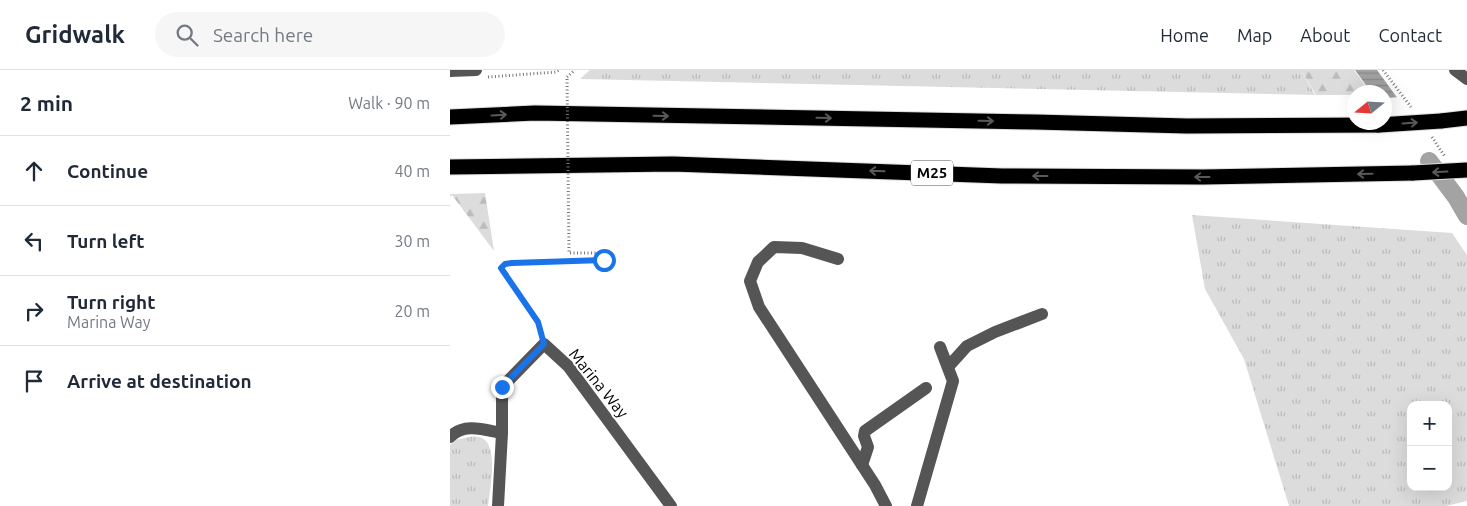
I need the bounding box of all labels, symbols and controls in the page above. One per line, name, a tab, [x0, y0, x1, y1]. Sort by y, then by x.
search box	[155, 12, 505, 57]
text: Gridwalk	[25, 21, 125, 48]
icon: search	[173, 21, 201, 49]
text: Search here	[213, 24, 313, 46]
text: Home	[1160, 25, 1209, 45]
text: Map	[1237, 25, 1272, 45]
text: About	[1300, 25, 1350, 45]
text: Contact	[1378, 25, 1442, 45]
north arrow	[1347, 85, 1392, 130]
text: 2 min	[20, 91, 73, 115]
text: Walk · 90 m	[348, 94, 430, 112]
one-way arrow	[490, 111, 506, 120]
one-way arrow	[653, 111, 669, 120]
one-way arrow	[815, 113, 831, 123]
one-way arrow	[978, 116, 994, 126]
one-way arrow	[1401, 118, 1417, 128]
icon: ahead	[20, 157, 48, 185]
text: Continue	[67, 160, 148, 182]
road number: M25	[911, 160, 953, 186]
text: 40 m	[394, 162, 430, 180]
one-way arrow	[870, 167, 886, 176]
one-way arrow	[1432, 167, 1448, 176]
one-way arrow	[1357, 169, 1373, 179]
one-way arrow	[1032, 171, 1048, 181]
one-way arrow	[1194, 172, 1210, 182]
icon: left	[20, 227, 48, 255]
text: Turn left	[67, 230, 145, 252]
text: 30 m	[394, 232, 430, 250]
route start	[593, 249, 616, 272]
text: Turn right	[67, 291, 155, 313]
icon: right	[20, 297, 48, 325]
text: 20 m	[394, 302, 430, 320]
text: Marina Way	[67, 313, 151, 331]
street label: Marina Way	[566, 345, 632, 421]
icon: arrive	[20, 367, 48, 395]
text: Arrive at destination	[67, 370, 252, 392]
route end	[491, 376, 514, 399]
map controls	[1407, 401, 1452, 491]
button: +	[1407, 401, 1452, 446]
button: −	[1407, 446, 1452, 491]

